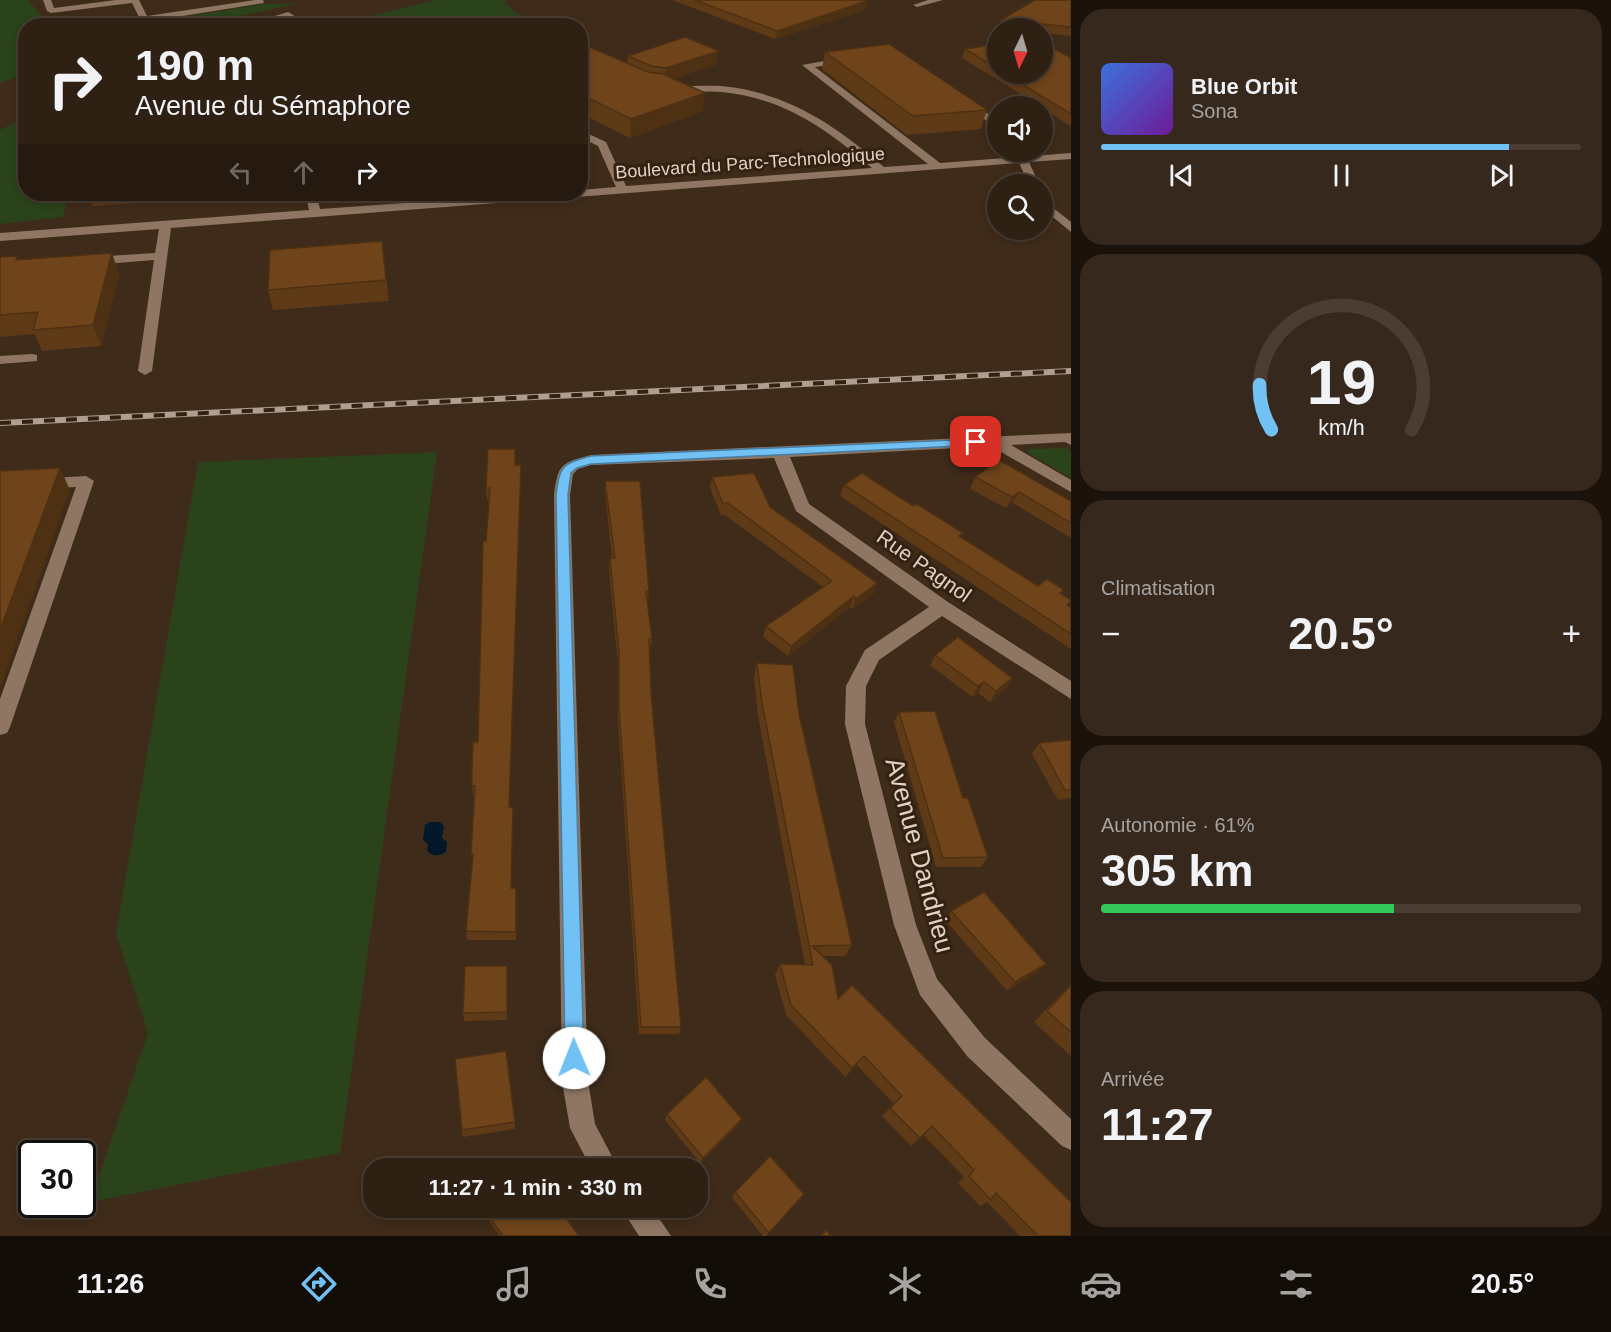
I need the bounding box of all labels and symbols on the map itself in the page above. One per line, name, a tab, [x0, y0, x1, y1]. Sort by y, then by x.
north arrow	[987, 18, 1053, 84]
street label: Boulevard du Parc-Technologique	[615, 144, 885, 182]
pin	[950, 416, 1001, 467]
street label: Rue Pagnol	[873, 525, 976, 606]
street label: Avenue Dandrieu	[880, 754, 960, 956]
position arrow	[542, 1026, 606, 1090]
speed limit sign: 30	[18, 1140, 96, 1218]

